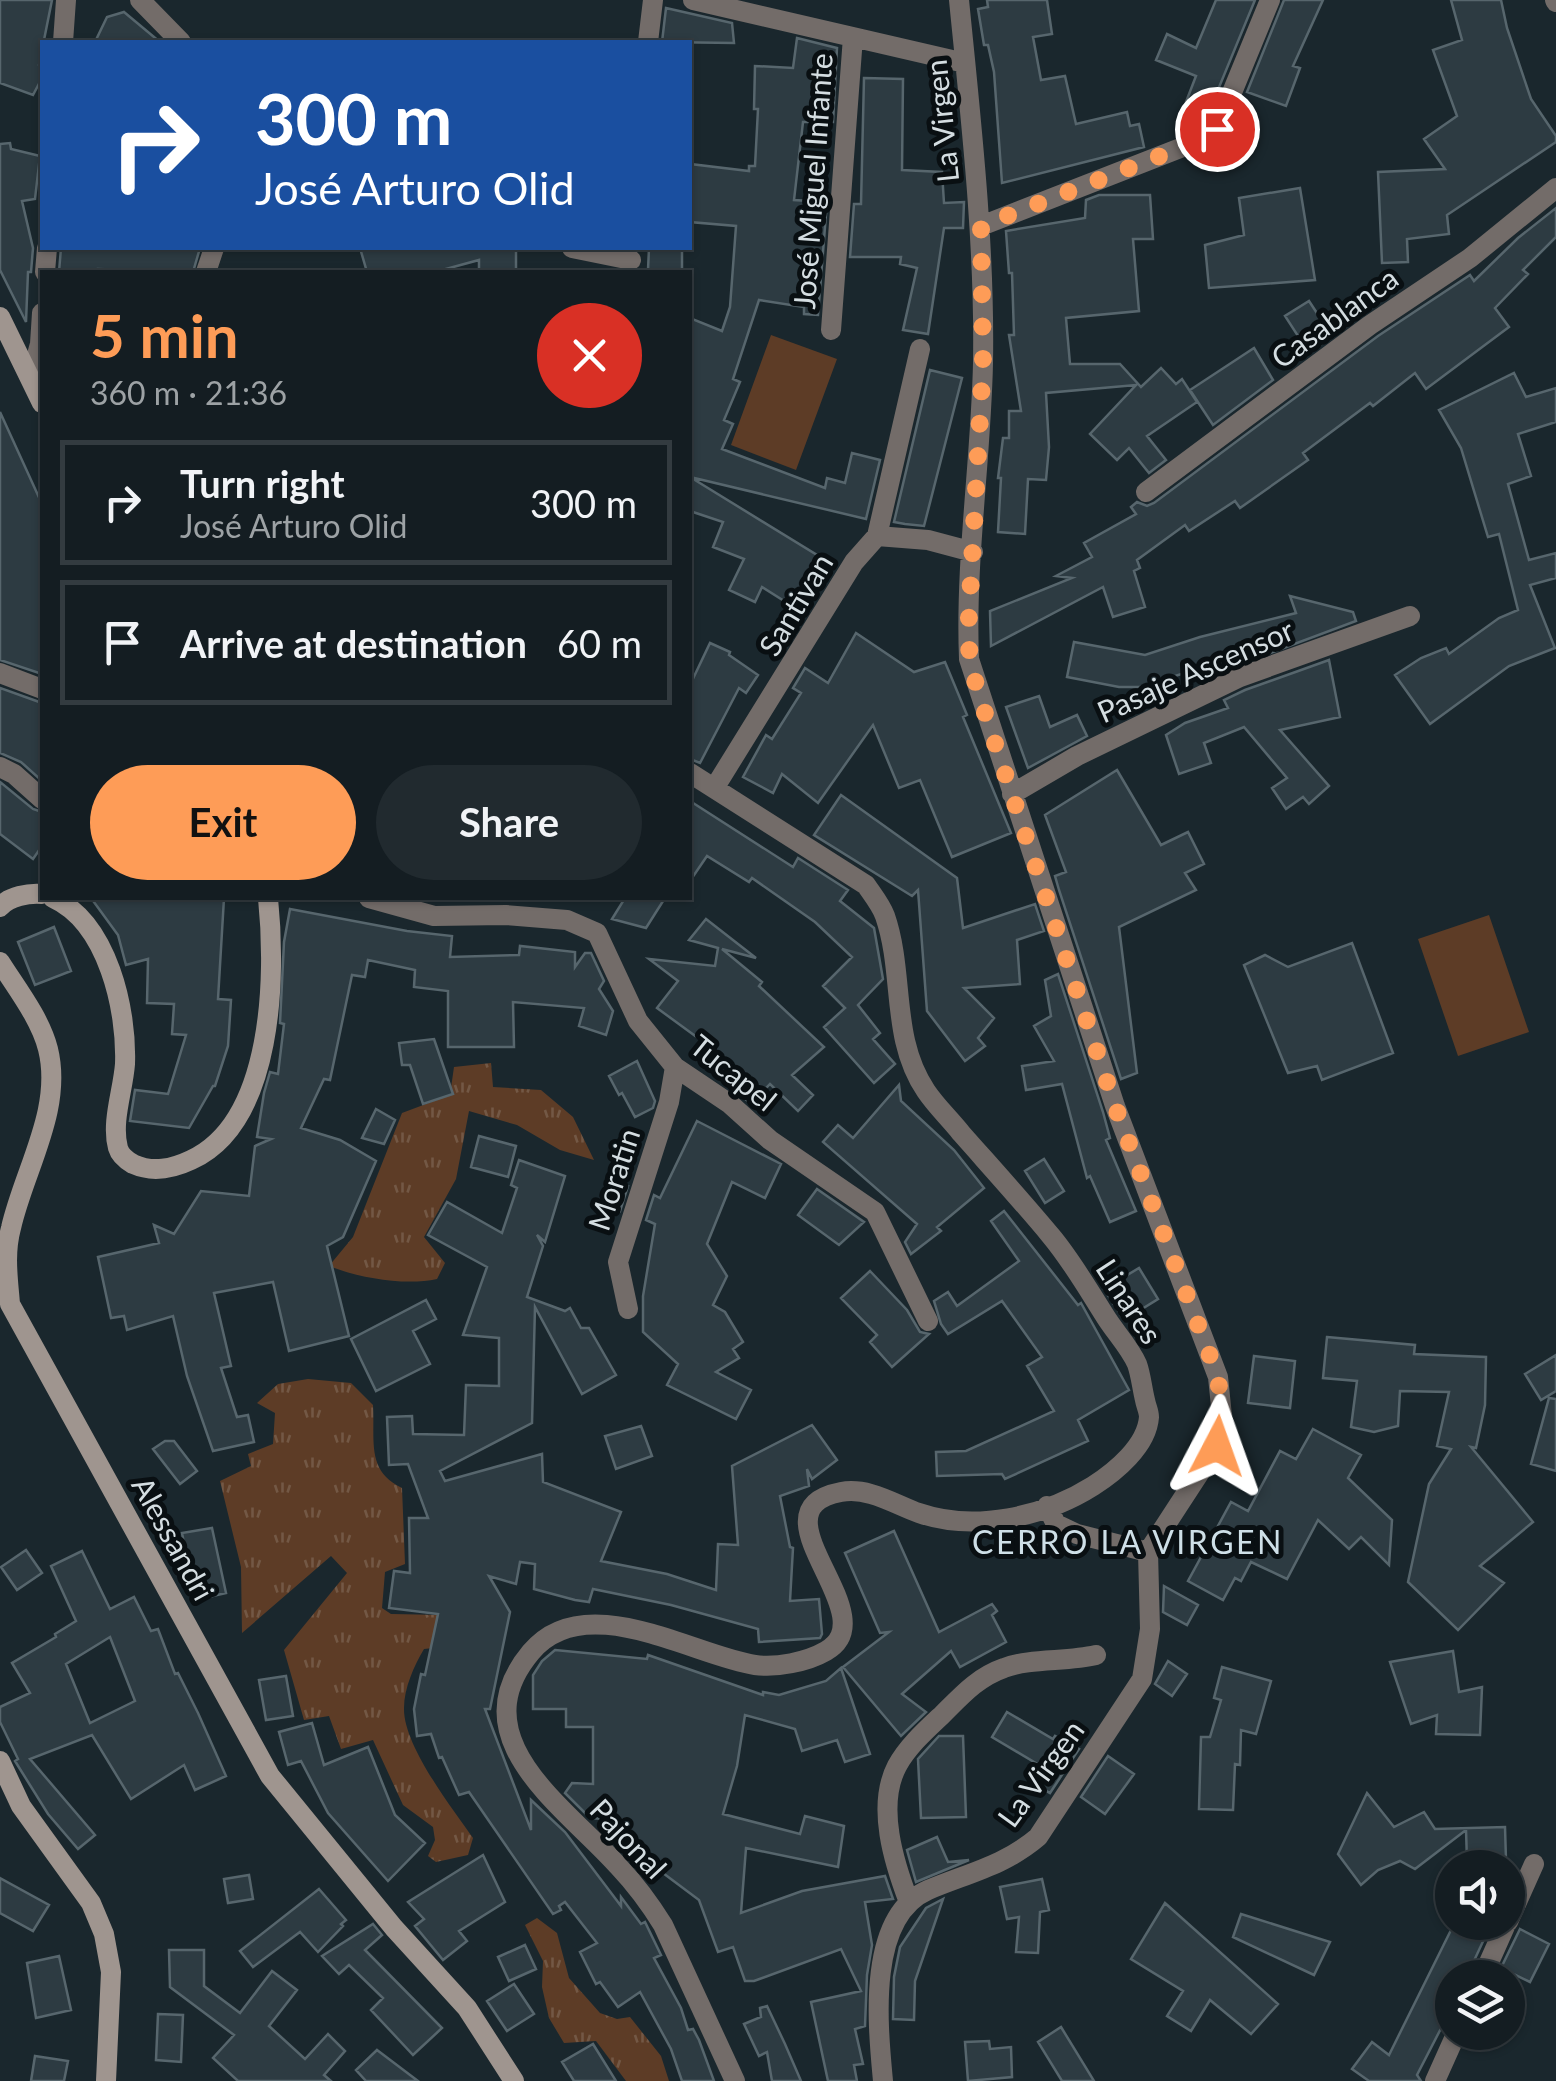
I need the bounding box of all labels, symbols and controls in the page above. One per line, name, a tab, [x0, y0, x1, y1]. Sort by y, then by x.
street label: José Miguel Infante	[785, 52, 839, 310]
street label: La Virgen	[917, 58, 965, 184]
text: 300 m	[255, 76, 452, 160]
icon: right	[90, 80, 220, 210]
pin	[1175, 87, 1260, 172]
icon: arrive	[1190, 102, 1245, 157]
text: José Arturo Olid	[255, 161, 575, 215]
street label: Casablanca	[1264, 259, 1404, 375]
text: 5 min	[90, 299, 239, 371]
button: close	[537, 303, 642, 408]
text: 360 m · 21:36	[90, 373, 287, 412]
text: Turn right	[180, 460, 345, 506]
icon: right	[95, 475, 150, 530]
text: 300 m	[530, 480, 637, 526]
text: José Arturo Olid	[180, 506, 407, 545]
street label: Santivan	[751, 546, 839, 662]
street label: Pasaje Ascensor	[1091, 611, 1299, 729]
icon: arrive	[95, 615, 150, 670]
text: Arrive at destination	[180, 620, 527, 666]
text: 60 m	[557, 620, 642, 666]
button: Exit	[90, 765, 356, 880]
button: Share	[376, 765, 642, 880]
street label: Tucapel	[684, 1026, 784, 1118]
street label: Moratin	[580, 1123, 646, 1235]
street label: Linares	[1089, 1252, 1171, 1350]
position arrow	[1165, 1394, 1269, 1498]
street label: Alessandri	[125, 1470, 223, 1606]
district label: CERRO LA VIRGEN	[972, 1522, 1284, 1561]
street label: La Virgen	[989, 1713, 1091, 1833]
street label: Pajonal	[583, 1791, 675, 1885]
map controls	[1435, 1850, 1525, 2050]
button: sound	[1435, 1850, 1525, 1940]
button: layers	[1435, 1960, 1525, 2050]

